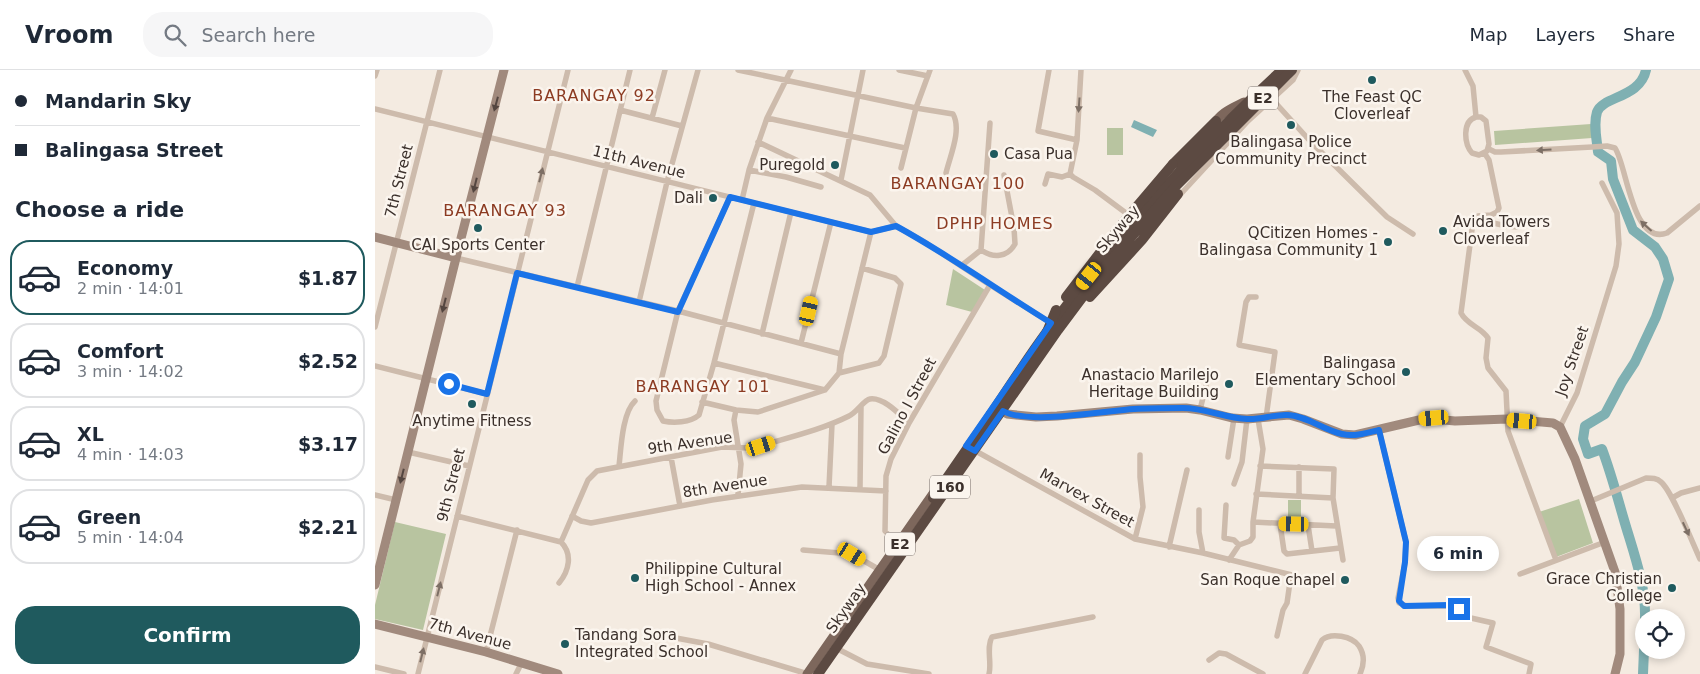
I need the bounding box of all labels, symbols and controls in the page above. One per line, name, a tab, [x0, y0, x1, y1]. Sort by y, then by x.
search box	[143, 12, 493, 57]
text: Vroom	[25, 21, 113, 49]
icon: search	[161, 21, 189, 49]
text: Search here	[201, 24, 316, 46]
text: Map	[1469, 24, 1507, 45]
text: Layers	[1535, 24, 1595, 45]
text: Share	[1623, 24, 1675, 45]
marker: The Feast QC Cloverleaf	[1366, 74, 1378, 86]
district label: BARANGAY 92	[532, 86, 656, 105]
road number: E2	[1248, 86, 1278, 110]
place label: The Feast QC Cloverleaf	[1321, 88, 1422, 123]
text: Mandarin Sky	[45, 90, 191, 112]
one-way arrow	[491, 96, 499, 111]
one-way arrow	[1075, 97, 1083, 113]
marker: Balingasa Police Community Precinct	[1285, 119, 1297, 131]
place label: Balingasa Police Community Precinct	[1215, 133, 1367, 168]
text: Balingasa Street	[45, 139, 223, 161]
street label: 7th Street	[381, 142, 417, 220]
street label: 11th Avenue	[591, 142, 687, 182]
place label: Casa Pua	[1004, 145, 1073, 163]
one-way arrow	[1535, 146, 1551, 154]
marker: Casa Pua	[988, 148, 1000, 160]
place label: Puregold	[759, 156, 825, 174]
marker: Puregold	[829, 159, 841, 171]
one-way arrow	[537, 168, 545, 183]
district label: BARANGAY 100	[891, 174, 1025, 193]
one-way arrow	[470, 178, 478, 193]
place label: Dali	[674, 189, 703, 207]
marker: Dali	[707, 192, 719, 204]
text: Choose a ride	[15, 197, 184, 222]
district label: BARANGAY 93	[443, 201, 567, 220]
street label: Skyway	[1093, 202, 1144, 256]
place label: Avida Towers Cloverleaf	[1453, 213, 1550, 248]
district label: DPHP HOMES	[936, 214, 1054, 233]
one-way arrow	[1641, 220, 1653, 232]
marker: CAI Sports Center	[472, 222, 484, 234]
place label: QCitizen Homes - Balingasa Community 1	[1199, 224, 1378, 259]
marker: Avida Towers Cloverleaf	[1437, 225, 1449, 237]
place label: CAI Sports Center	[411, 236, 545, 254]
marker: QCitizen Homes - Balingasa Community 1	[1382, 236, 1394, 248]
icon: car	[17, 255, 62, 300]
text: Economy	[77, 257, 173, 279]
car	[1073, 260, 1104, 292]
text: $1.87	[298, 267, 358, 289]
text: 2 min · 14:01	[77, 279, 184, 298]
car	[798, 295, 819, 327]
one-way arrow	[440, 298, 448, 313]
street label: Joy Street	[1551, 324, 1592, 399]
icon: car	[17, 338, 62, 383]
text: Comfort	[77, 340, 164, 362]
text: $2.52	[298, 350, 358, 372]
street label: Galino Ⅰ Street	[874, 354, 940, 458]
place label: Balingasa Elementary School	[1255, 354, 1396, 389]
text: 3 min · 14:02	[77, 362, 184, 381]
place label: Anastacio Marilejo Heritage Building	[1082, 366, 1219, 401]
marker: Balingasa Elementary School	[1400, 366, 1412, 378]
route start	[438, 373, 460, 395]
district label: BARANGAY 101	[636, 377, 770, 396]
marker: Anastacio Marilejo Heritage Building	[1223, 378, 1235, 390]
marker: Anytime Fitness	[466, 398, 478, 410]
car	[1418, 409, 1449, 427]
place label: Anytime Fitness	[412, 412, 532, 430]
car	[1506, 412, 1537, 430]
icon: car	[17, 421, 62, 466]
text: XL	[77, 423, 104, 445]
street label: 9th Avenue	[646, 428, 734, 458]
text: $3.17	[298, 433, 358, 455]
car	[744, 434, 777, 458]
text: 4 min · 14:03	[77, 445, 184, 464]
street label: 9th Street	[433, 446, 469, 524]
street label: Marvex Street	[1037, 465, 1138, 531]
one-way arrow	[398, 468, 406, 483]
street label: 8th Avenue	[681, 470, 769, 502]
road number: 160	[930, 476, 970, 498]
icon: car	[17, 504, 62, 549]
text: Green	[77, 506, 141, 528]
text: $2.21	[298, 516, 358, 538]
car	[1278, 516, 1309, 532]
one-way arrow	[1682, 522, 1690, 536]
text: 5 min · 14:04	[77, 528, 184, 547]
road number: E2	[885, 532, 915, 556]
callout: 6 min	[1418, 536, 1500, 572]
car	[835, 540, 868, 568]
text: 6 min	[1433, 544, 1483, 563]
place label: Philippine Cultural High School - Annex	[645, 560, 796, 595]
place label: Grace Christian College	[1546, 570, 1662, 605]
place label: San Roque chapel	[1200, 571, 1335, 589]
marker: Philippine Cultural High School - Annex	[629, 572, 641, 584]
marker: San Roque chapel	[1339, 574, 1351, 586]
street label: Skyway	[822, 579, 870, 636]
one-way arrow	[435, 582, 443, 597]
marker: Grace Christian College	[1666, 582, 1678, 594]
route end	[1448, 598, 1470, 620]
button: Confirm	[15, 606, 360, 664]
map controls	[1635, 609, 1685, 659]
button: locate	[1635, 609, 1685, 659]
street label: 7th Avenue	[426, 614, 514, 654]
place label: Tandang Sora Integrated School	[574, 626, 708, 661]
marker: Tandang Sora Integrated School	[559, 638, 571, 650]
one-way arrow	[418, 648, 426, 663]

